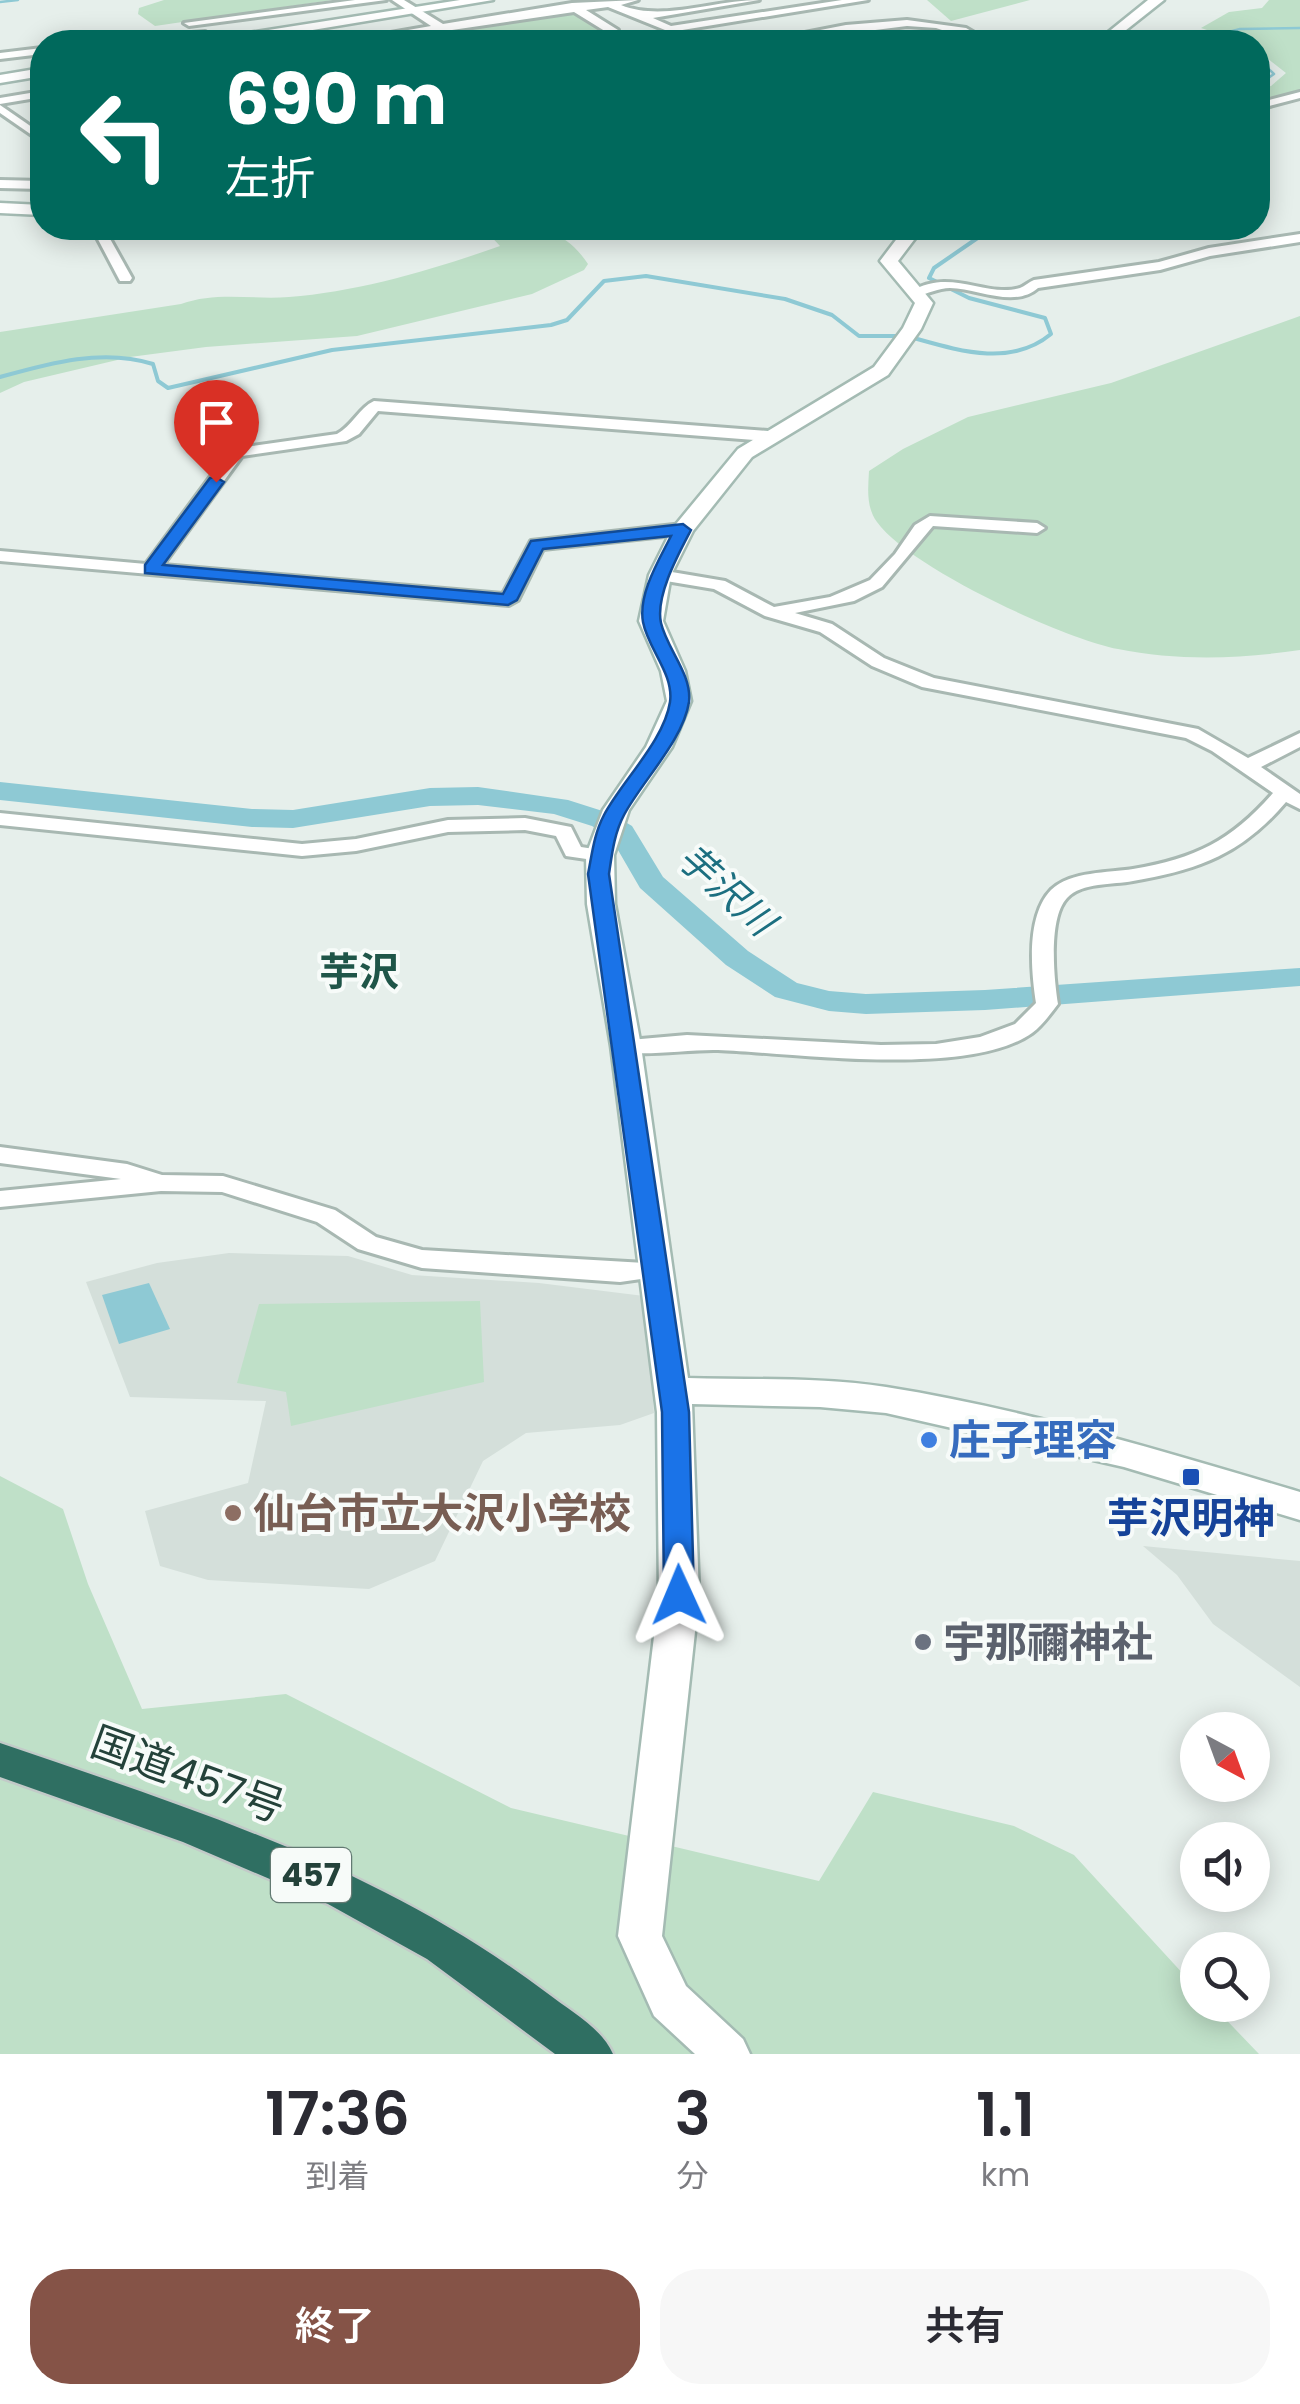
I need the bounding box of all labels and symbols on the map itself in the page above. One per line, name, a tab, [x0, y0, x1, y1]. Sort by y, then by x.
pin	[174, 380, 259, 483]
water label: 芋沢川	[666, 832, 789, 950]
district label: 芋沢	[319, 944, 399, 1000]
place label: 庄子理容	[949, 1411, 1117, 1470]
marker: 庄子理容	[918, 1429, 940, 1451]
marker: 芋沢明神	[1180, 1466, 1202, 1488]
place label: 仙台市立大沢小学校	[253, 1484, 631, 1543]
place label: 芋沢明神	[1107, 1489, 1275, 1548]
marker: 仙台市立大沢小学校	[222, 1502, 244, 1524]
position arrow	[627, 1543, 731, 1647]
place label: 宇那禰神社	[943, 1613, 1153, 1672]
marker: 宇那禰神社	[912, 1631, 934, 1653]
street label: 国道457号	[83, 1712, 293, 1837]
north arrow	[1180, 1712, 1270, 1802]
road number: 457	[271, 1848, 351, 1902]

